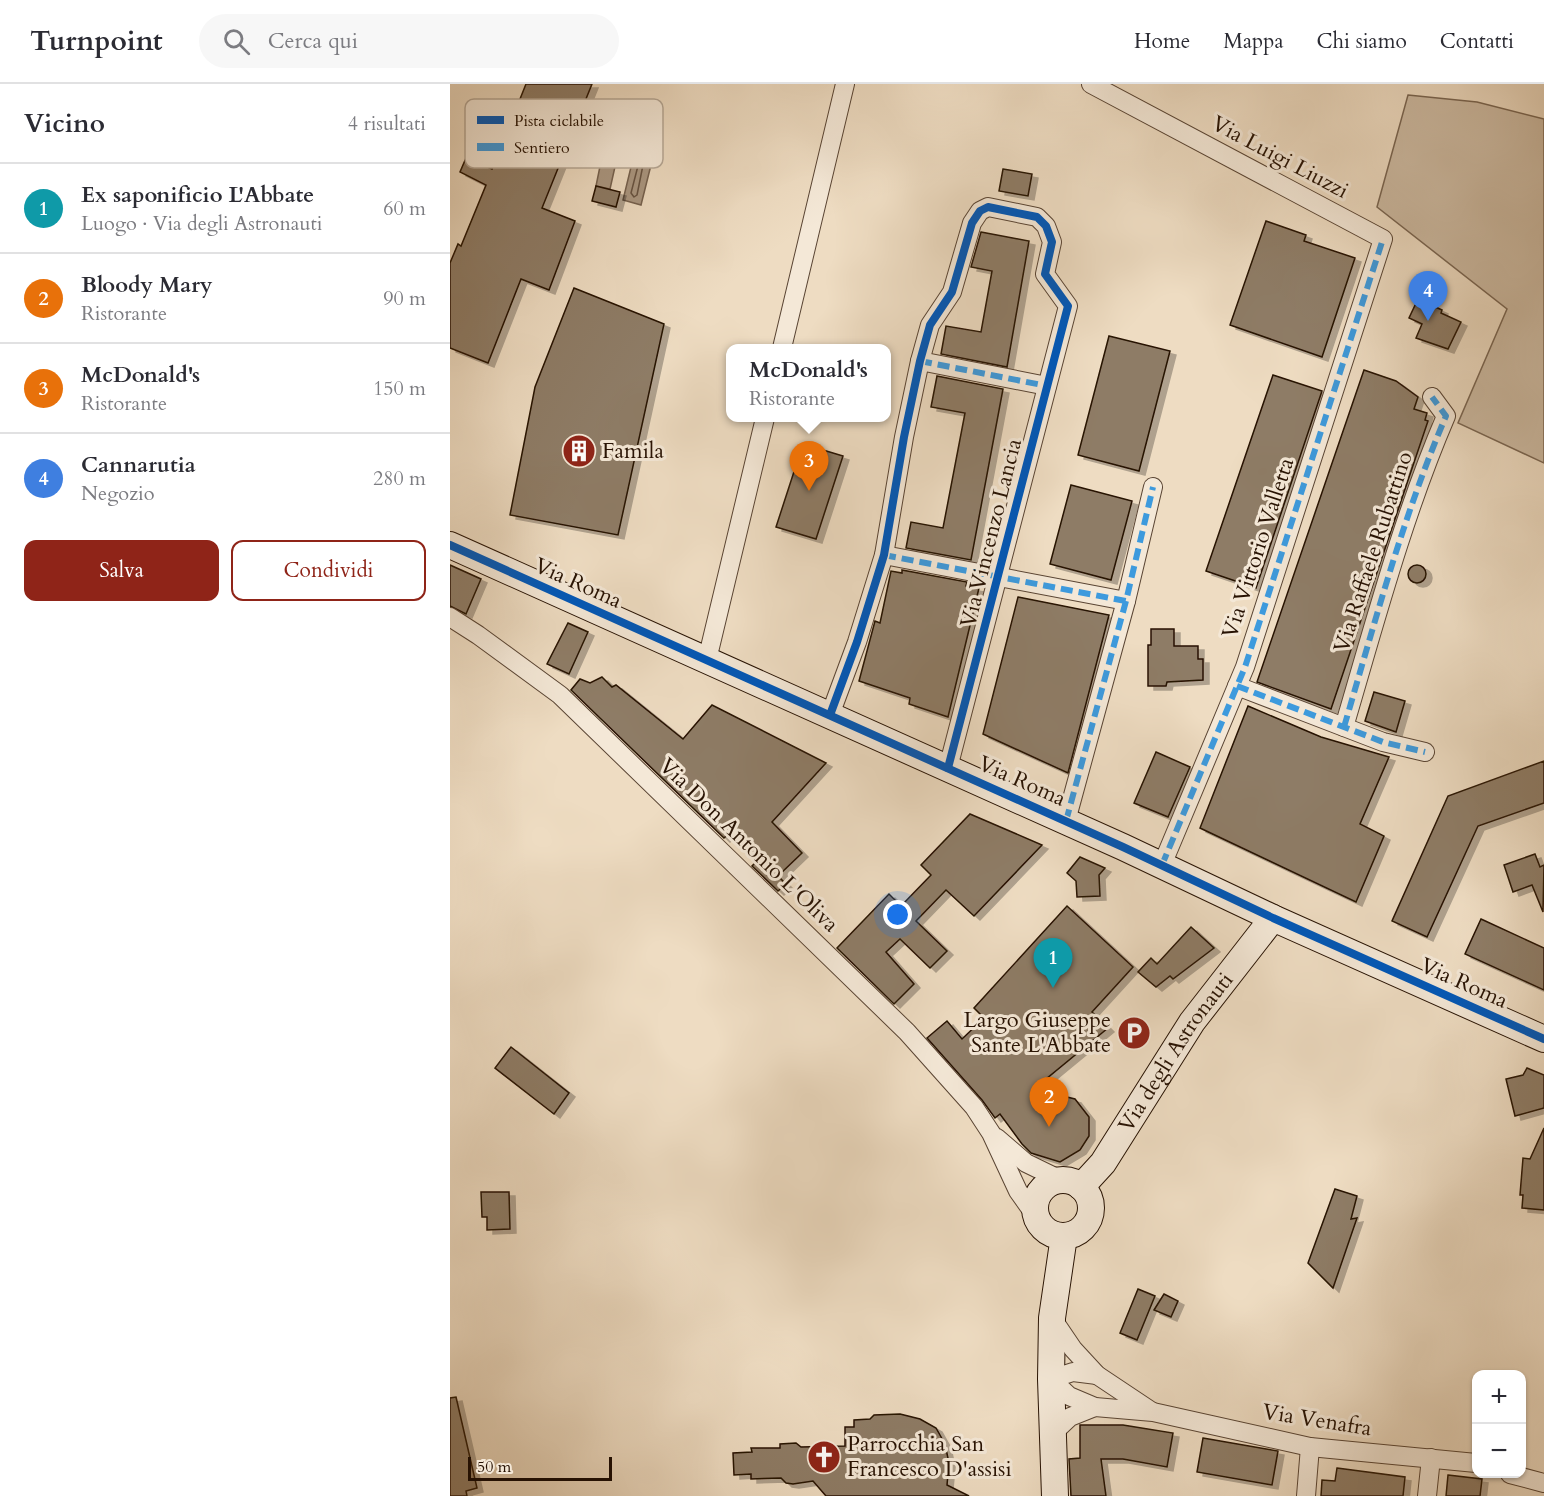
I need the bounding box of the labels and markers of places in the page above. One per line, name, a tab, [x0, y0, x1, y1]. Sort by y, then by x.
pin: 4	[1408, 272, 1448, 321]
building icon: Famila	[561, 433, 597, 469]
place label: Famila	[602, 436, 664, 466]
pin: 3	[790, 442, 828, 491]
pin: 1	[1034, 938, 1072, 988]
place label: Largo Giuseppe Sante L'Abbate	[964, 1005, 1111, 1060]
parking icon: Largo Giuseppe Sante L'Abbate	[1116, 1015, 1152, 1051]
pin: 2	[1030, 1078, 1068, 1127]
place label: Parrocchia San Francesco D'assisi	[847, 1429, 1012, 1484]
church icon: Parrocchia San Francesco D'assisi	[806, 1439, 842, 1475]

